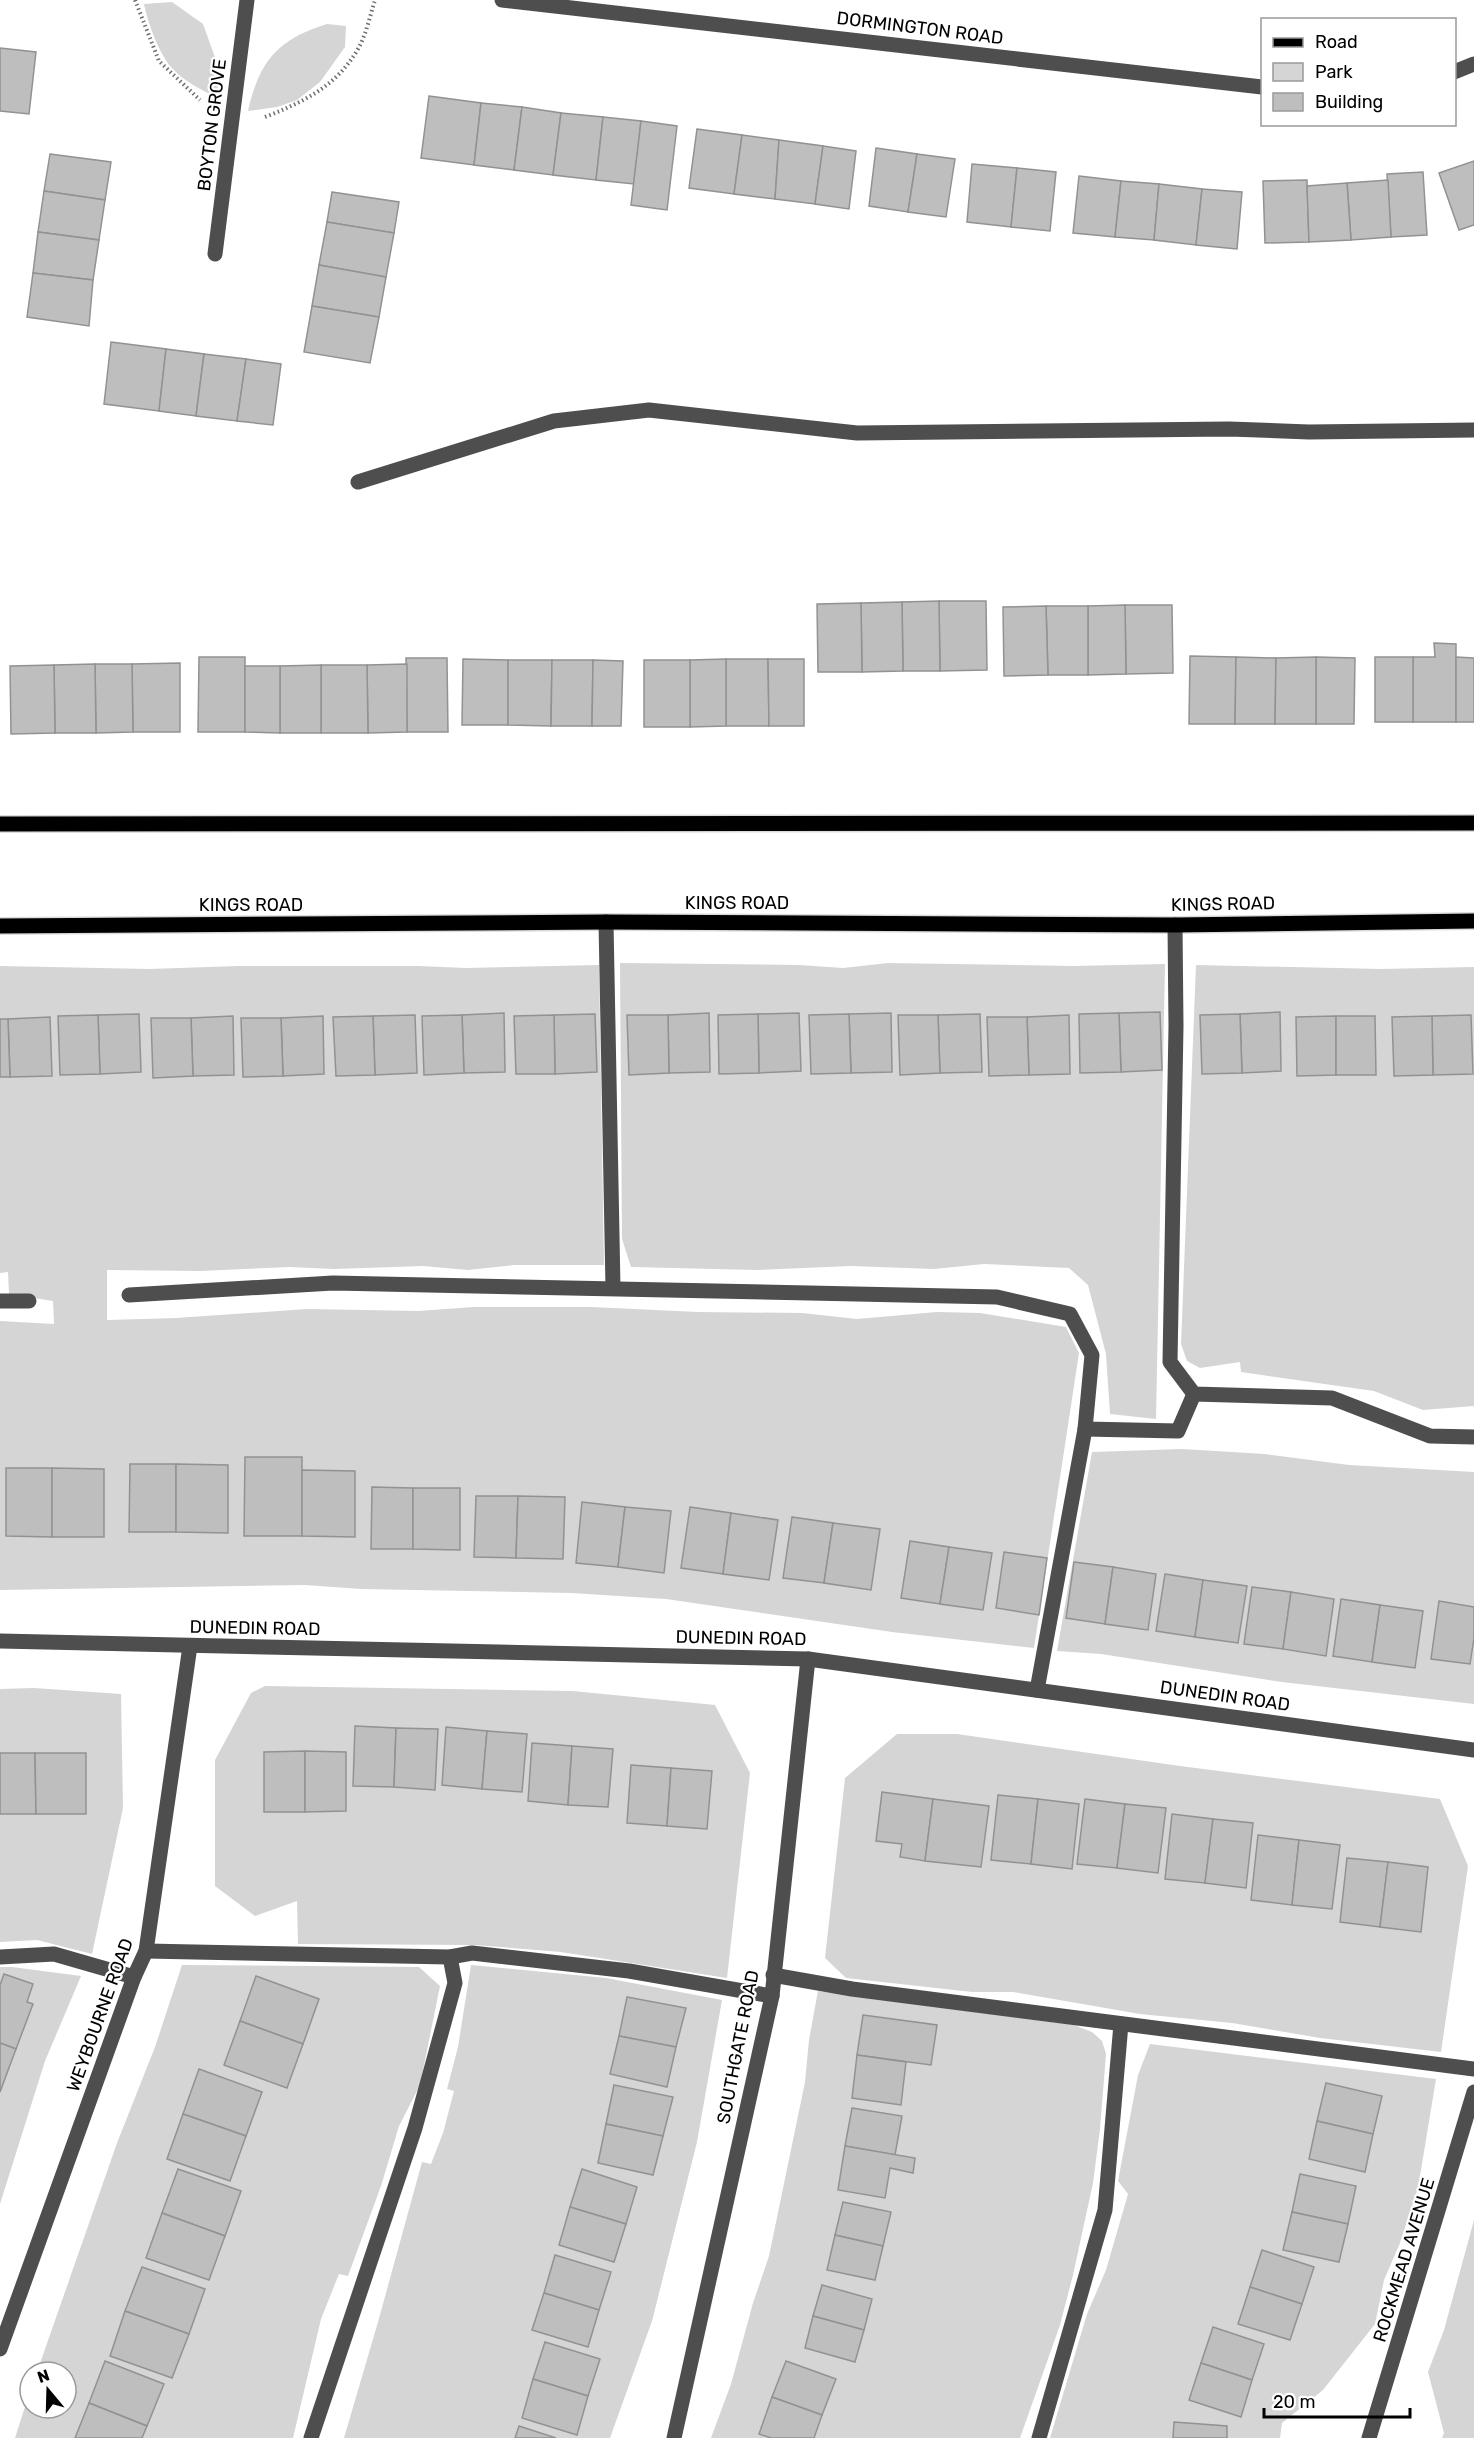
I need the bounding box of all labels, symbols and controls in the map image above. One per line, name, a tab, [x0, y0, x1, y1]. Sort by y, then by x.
street label: DORMINGTON ROAD	[835, 7, 1005, 49]
legend	[1261, 18, 1456, 126]
text: Road	[1315, 31, 1358, 53]
street label: BOYTON GROVE	[193, 58, 231, 192]
text: Park	[1315, 61, 1353, 83]
text: Building	[1315, 91, 1383, 113]
street label: KINGS ROAD	[685, 892, 789, 914]
street label: KINGS ROAD	[1171, 892, 1275, 916]
street label: KINGS ROAD	[199, 894, 303, 916]
street label: DUNEDIN ROAD	[189, 1616, 321, 1640]
street label: DUNEDIN ROAD	[675, 1626, 807, 1650]
street label: DUNEDIN ROAD	[1159, 1676, 1291, 1716]
street label: WEYBOURNE ROAD	[62, 1935, 138, 2095]
street label: SOUTHGATE ROAD	[712, 1968, 764, 2126]
street label: ROCKMEAD AVENUE	[1369, 2175, 1439, 2345]
north arrow	[18, 2360, 78, 2420]
text: N	[35, 2365, 52, 2387]
scale bar	[1264, 2381, 1410, 2419]
text: 20 m	[1273, 2391, 1315, 2413]

